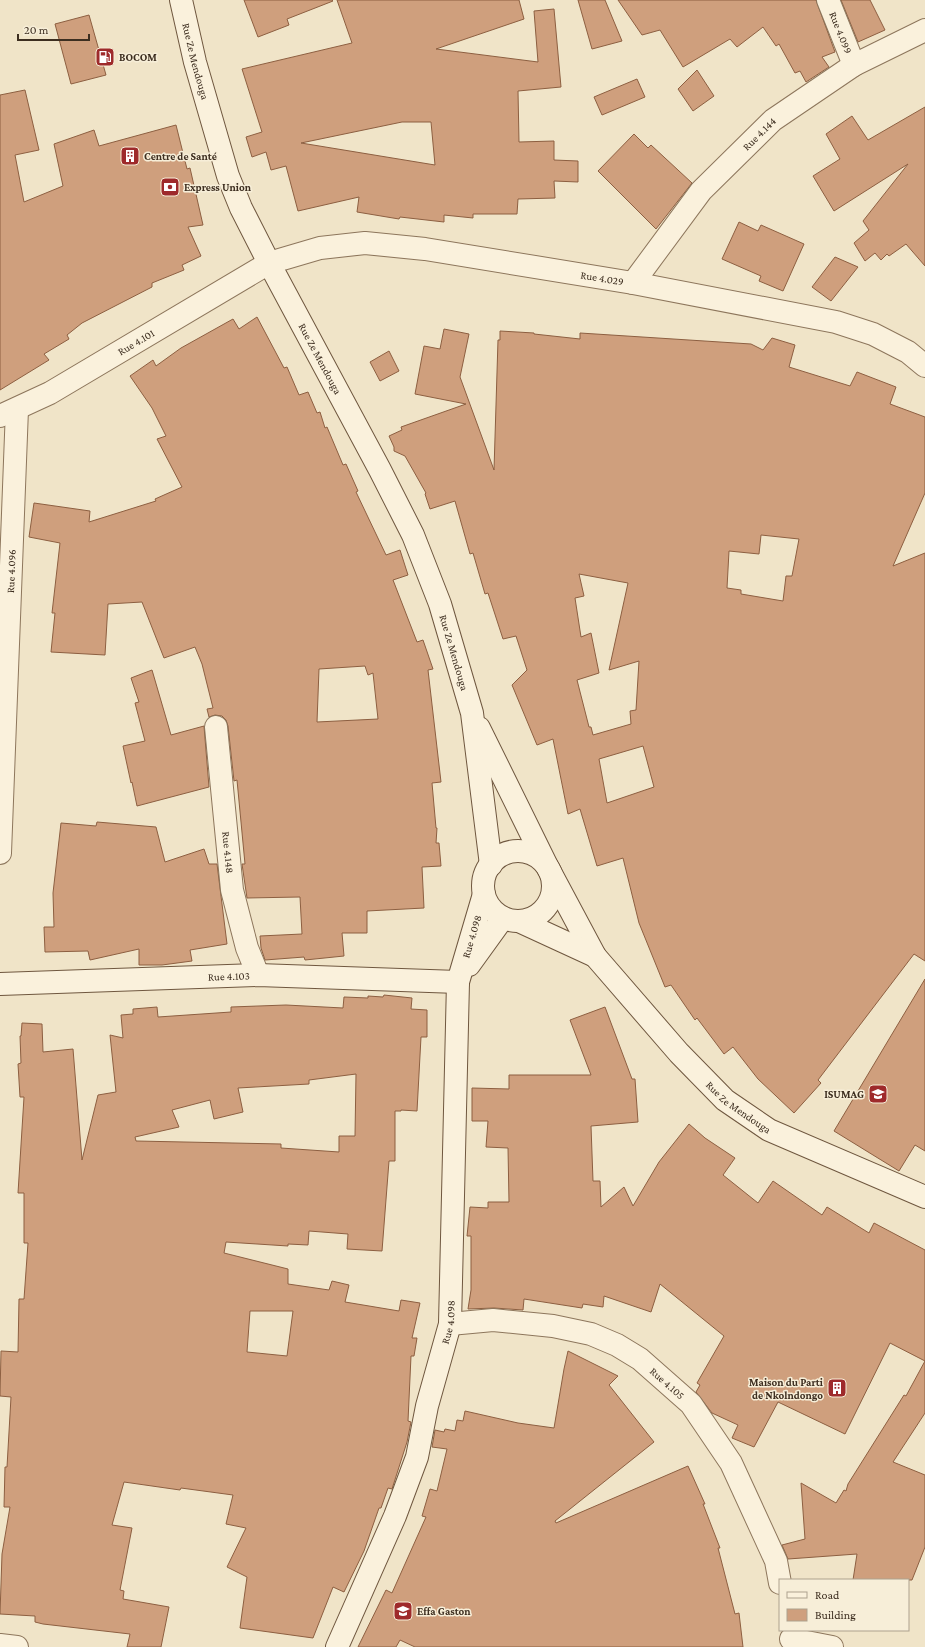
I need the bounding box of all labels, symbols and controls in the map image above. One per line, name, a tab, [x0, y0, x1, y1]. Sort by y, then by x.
street label: Rue 4.099	[827, 10, 855, 55]
scale bar	[18, 16, 89, 42]
street label: Rue Ze Mendouga	[180, 22, 212, 101]
text: 20 m	[24, 23, 49, 37]
fuel station icon: BOCOM	[94, 46, 116, 68]
place label: BOCOM	[119, 51, 157, 63]
street label: Rue 4.144	[740, 115, 778, 153]
building icon: Centre de Santé	[119, 145, 141, 167]
place label: Centre de Santé	[144, 150, 217, 162]
bank icon: Express Union	[159, 176, 181, 198]
place label: Express Union	[184, 181, 252, 193]
street label: Rue 4.029	[580, 269, 625, 287]
street label: Rue Ze Mendouga	[296, 321, 344, 396]
street label: Rue 4.101	[116, 326, 157, 357]
street label: Rue 4.096	[4, 549, 18, 593]
street label: Rue Ze Mendouga	[437, 613, 471, 692]
street label: Rue 4.148	[220, 831, 236, 874]
street label: Rue 4.098	[459, 913, 484, 959]
street label: Rue 4.103	[208, 969, 250, 983]
street label: Rue Ze Mendouga	[704, 1078, 773, 1136]
school or university icon: ISUMAG	[867, 1083, 889, 1105]
place label: ISUMAG	[824, 1088, 864, 1100]
street label: Rue 4.098	[439, 1300, 457, 1345]
street label: Rue 4.105	[648, 1365, 687, 1402]
place label: Maison du Parti de Nkolndongo	[749, 1376, 824, 1401]
building icon: Maison du Parti de Nkolndongo	[826, 1377, 848, 1399]
legend	[779, 1579, 909, 1631]
text: Road	[815, 1588, 840, 1602]
school or university icon: Effa Gaston	[392, 1600, 414, 1622]
place label: Effa Gaston	[417, 1605, 471, 1617]
text: Building	[815, 1608, 856, 1622]

